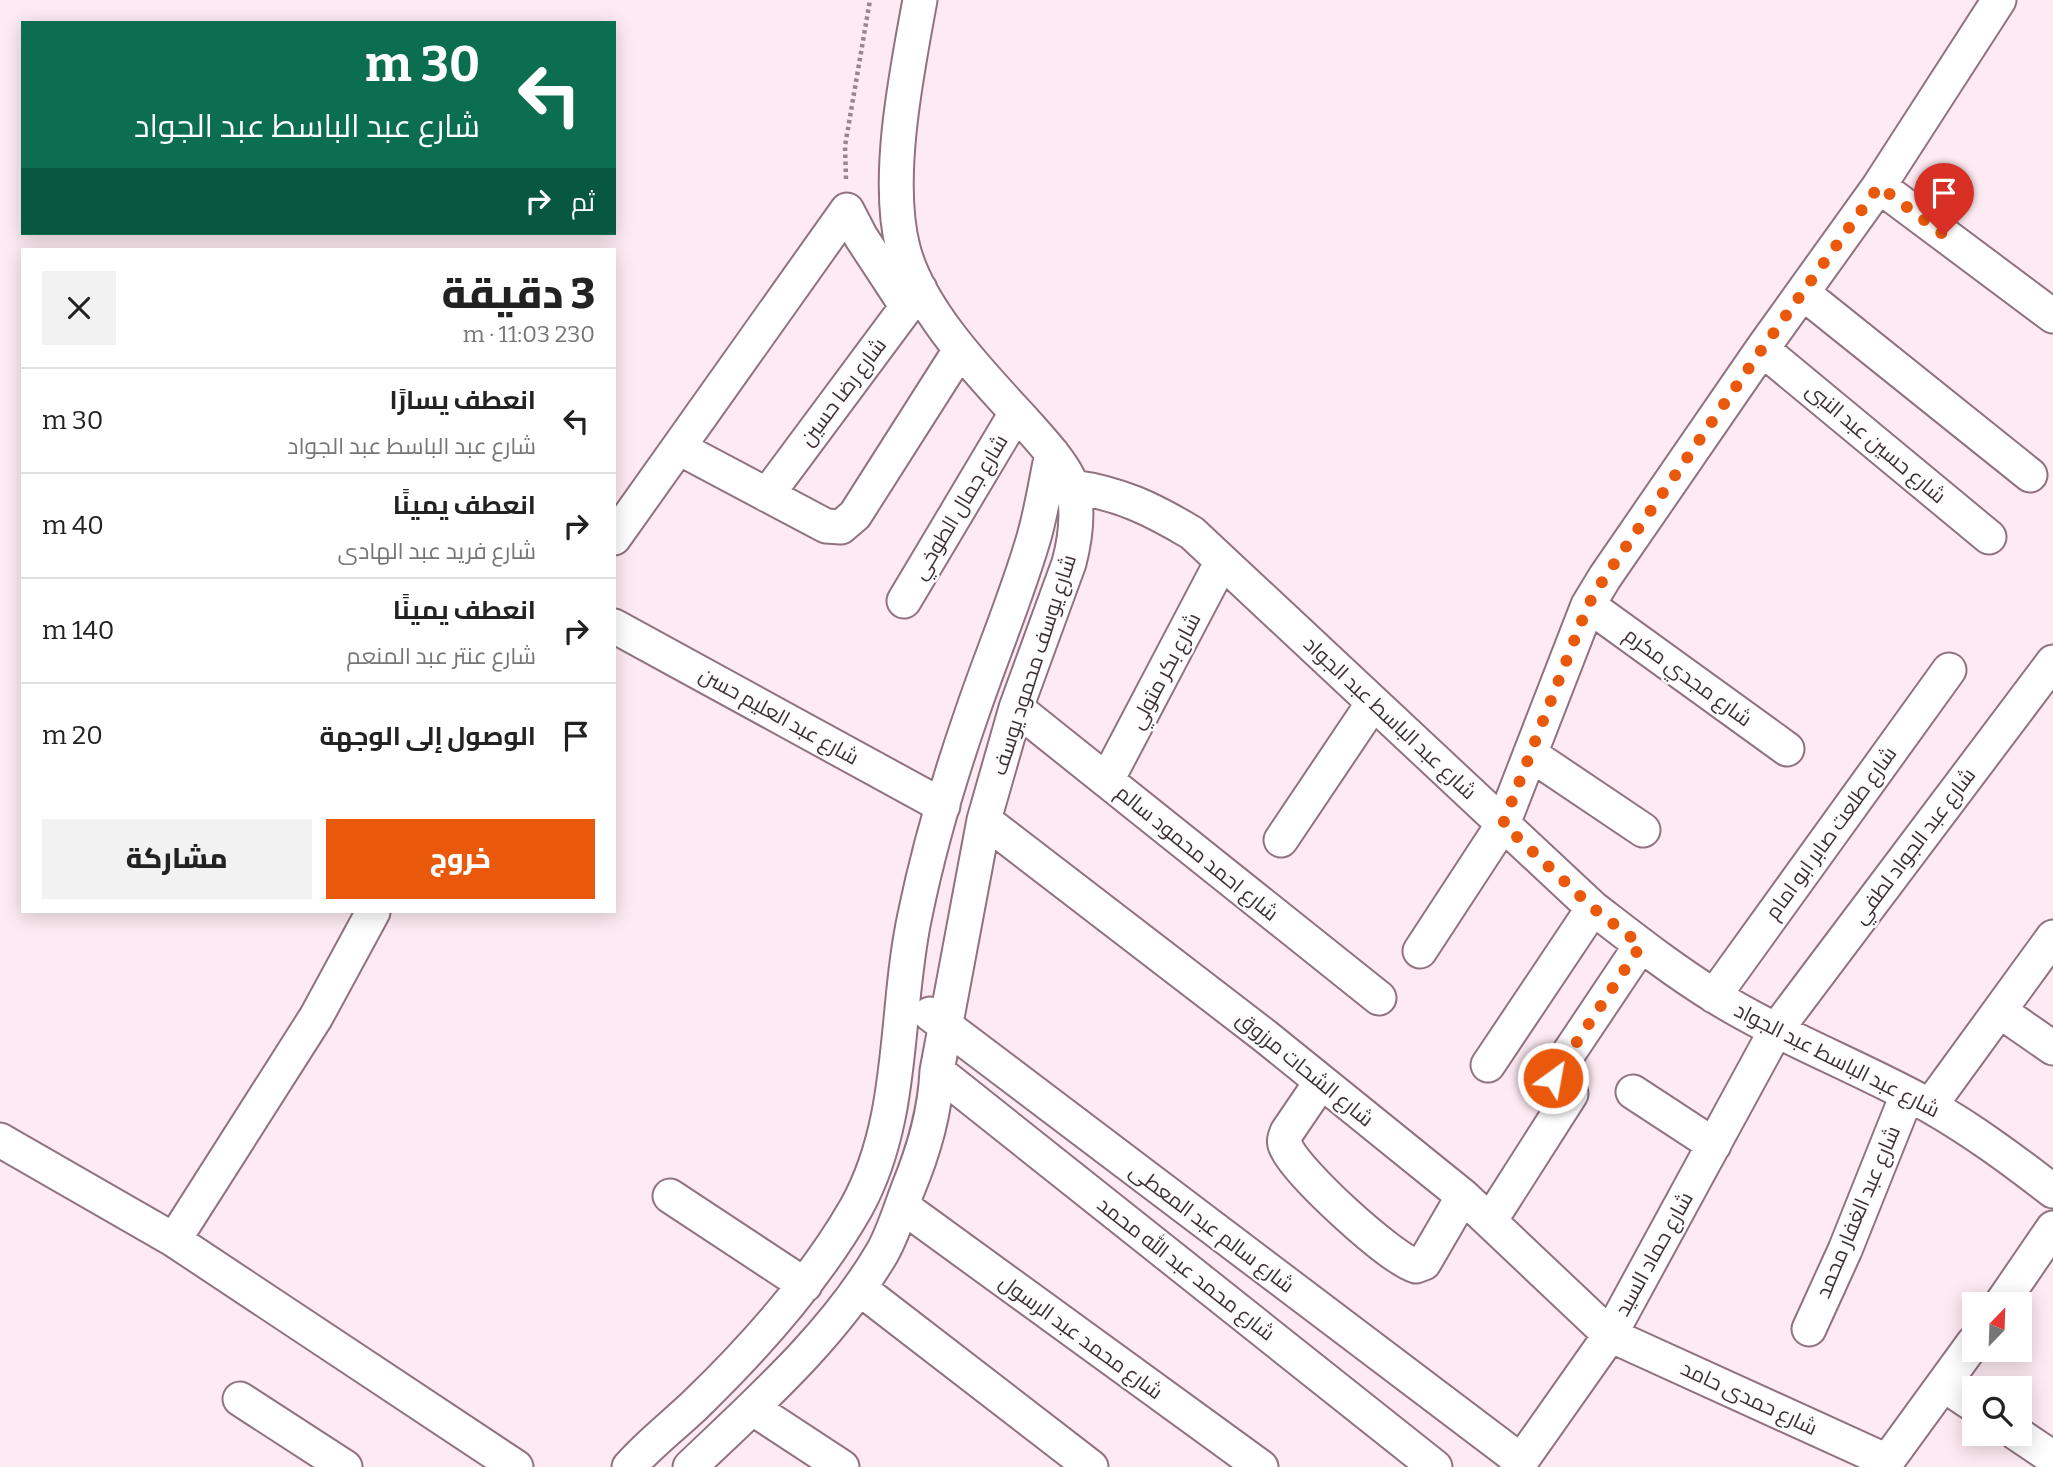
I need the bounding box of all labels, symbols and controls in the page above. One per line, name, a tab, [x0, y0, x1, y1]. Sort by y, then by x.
text: 30 m	[365, 35, 480, 94]
icon: left	[504, 49, 595, 140]
text: شارع عبد الباسط عبد الجواد	[134, 107, 480, 145]
pin	[1914, 163, 1974, 235]
icon: arrive	[1925, 174, 1963, 212]
icon: right	[519, 182, 557, 220]
text: ثم	[571, 187, 595, 218]
text: 3 دقيقة	[442, 269, 595, 319]
button: close	[42, 271, 116, 345]
text: 230 m · 11:03	[463, 320, 595, 348]
street label: شارع رضا حسين	[794, 333, 893, 452]
street label: شارع حسين عبد النبى	[1800, 377, 1951, 510]
text: انعطف يسارًا	[390, 385, 536, 416]
icon: left	[557, 402, 595, 440]
text: 30 m	[42, 405, 104, 436]
street label: شارع جمال الطوخي	[906, 430, 1016, 586]
text: شارع عبد الباسط عبد الجواد	[287, 432, 536, 460]
text: انعطف يمينًا	[393, 490, 536, 521]
icon: right	[557, 507, 595, 545]
text: 40 m	[42, 510, 104, 541]
text: شارع فريد عبد الهادى	[338, 537, 536, 565]
street label: شارع يوسف محمود يوسف	[986, 551, 1083, 779]
text: انعطف يمينًا	[393, 595, 536, 626]
street label: شارع بكر متولي	[1123, 608, 1209, 735]
icon: right	[557, 612, 595, 650]
text: 140 m	[42, 615, 114, 646]
street label: شارع مجدي مكرم	[1617, 622, 1757, 735]
street label: شارع عبد الباسط عبد الجواد	[1297, 631, 1482, 806]
text: شارع عنتر عبد المنعم	[346, 642, 536, 670]
street label: شارع عبد العليم حسن	[694, 661, 863, 771]
icon: arrive	[557, 717, 595, 755]
text: 20 m	[42, 720, 103, 751]
text: الوصول إلى الوجهة	[319, 721, 536, 752]
street label: شارع طلعت صابر ابو امام	[1760, 742, 1903, 925]
street label: شارع عبد الجواد لطفي	[1847, 763, 1984, 931]
street label: شارع احمد محمود سالم	[1110, 779, 1284, 927]
button: مشاركة	[42, 819, 312, 899]
button: خروج	[326, 819, 595, 899]
street label: شارع عبد الباسط عبد الجواد	[1729, 997, 1944, 1124]
street label: شارع الشحات مرزوق	[1231, 1006, 1379, 1133]
position arrow	[1516, 1041, 1590, 1115]
street label: شارع عبد الغفار محمد	[1810, 1122, 1907, 1302]
street label: شارع سالم عبد المعطى	[1124, 1158, 1300, 1299]
street label: شارع حماد السيد	[1609, 1187, 1700, 1321]
street label: شارع محمد عبد الله محمد	[1091, 1191, 1281, 1347]
street label: شارع محمد عبد الرسول	[994, 1269, 1168, 1406]
north arrow	[1962, 1292, 2032, 1362]
map controls	[1962, 1292, 2032, 1446]
street label: شارع حمدى حامد	[1676, 1355, 1821, 1442]
button: search	[1962, 1376, 2032, 1446]

